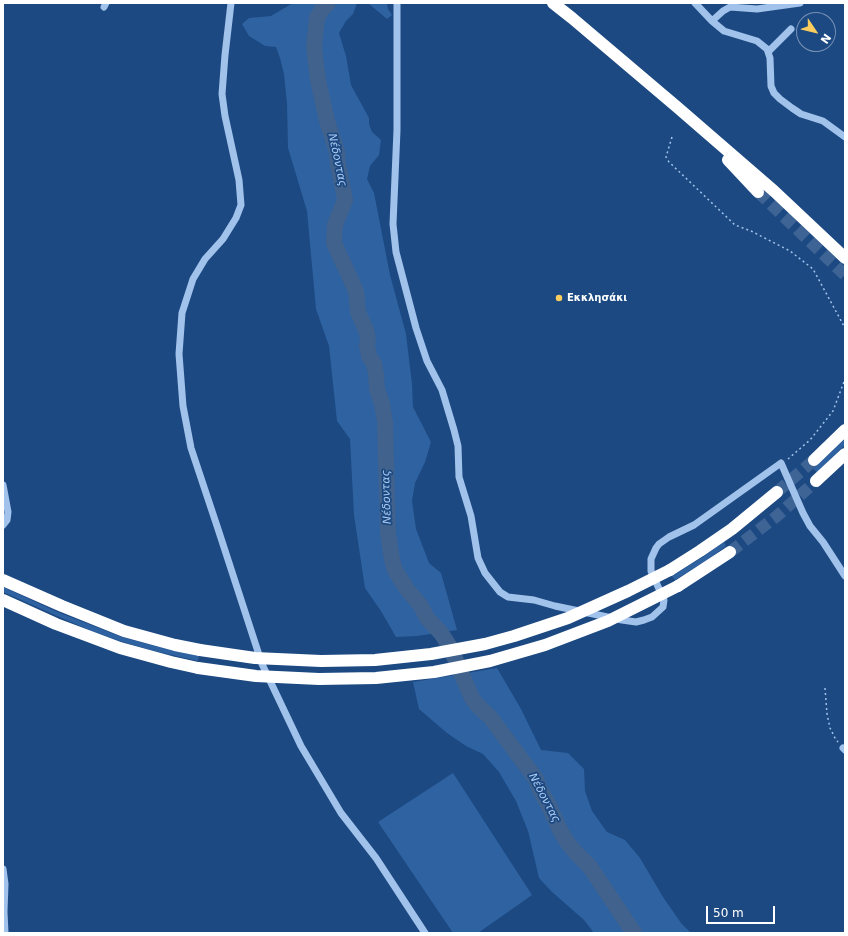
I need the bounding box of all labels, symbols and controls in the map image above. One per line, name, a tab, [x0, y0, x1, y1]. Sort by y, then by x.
north arrow	[796, 12, 836, 52]
text: N	[817, 31, 833, 46]
water label: Νέδoντας	[325, 132, 349, 188]
place label: Εκκλησάκι	[567, 292, 627, 304]
marker: Εκκλησάκι	[554, 293, 564, 303]
water label: Νέδoντας	[379, 470, 395, 524]
water label: Νέδoντας	[525, 771, 563, 825]
scale bar	[708, 898, 777, 924]
text: 50 m	[713, 906, 744, 920]

